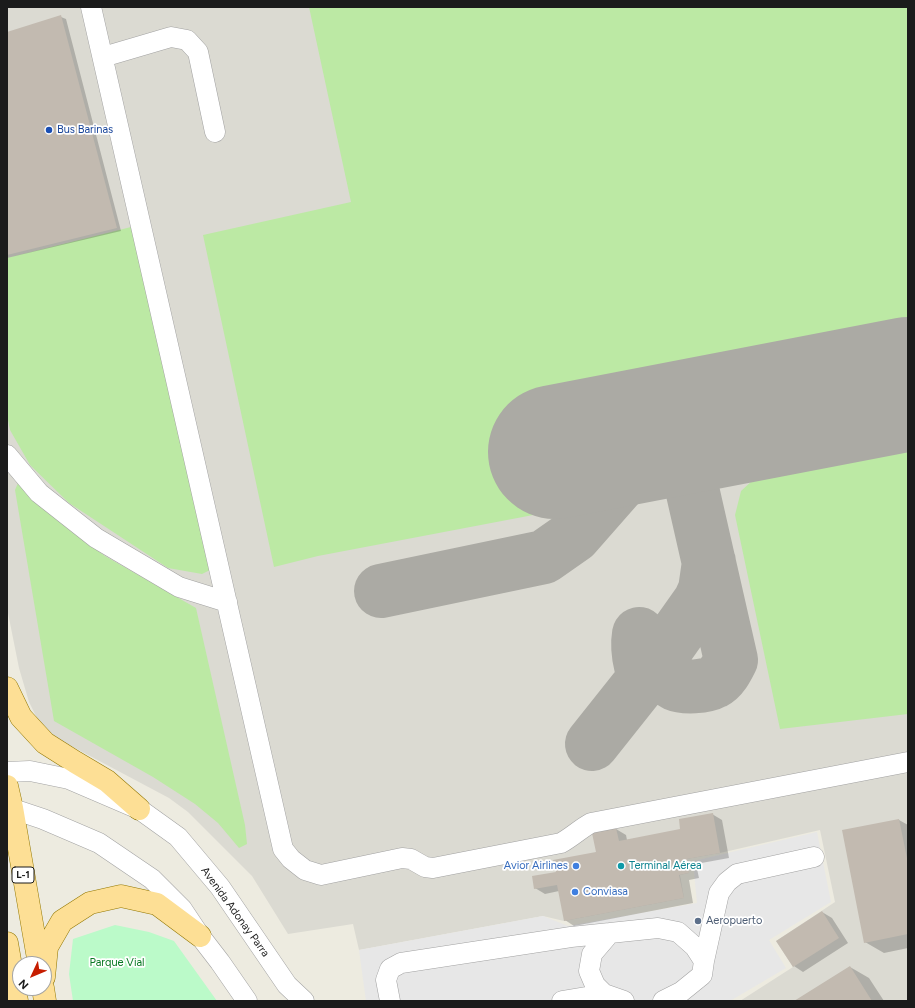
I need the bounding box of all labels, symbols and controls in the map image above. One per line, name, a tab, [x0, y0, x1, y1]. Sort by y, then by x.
place label: Bus Barinas	[57, 123, 113, 137]
marker: Bus Barinas	[44, 125, 54, 135]
place label: Avior Airlines	[504, 859, 568, 873]
place label: Terminal Aérea	[629, 859, 702, 873]
marker: Avior Airlines	[571, 861, 581, 871]
marker: Terminal Aérea	[616, 861, 626, 871]
street label: Avenida Adonay Parra	[198, 865, 272, 959]
road number: L-1	[12, 867, 34, 883]
place label: Conviasa	[583, 885, 628, 899]
marker: Conviasa	[570, 887, 580, 897]
place label: Aeropuerto	[706, 914, 762, 928]
marker: Aeropuerto	[693, 916, 703, 926]
north arrow	[12, 956, 52, 996]
park label: Parque Vial	[89, 956, 145, 970]
text: N	[16, 976, 31, 992]

